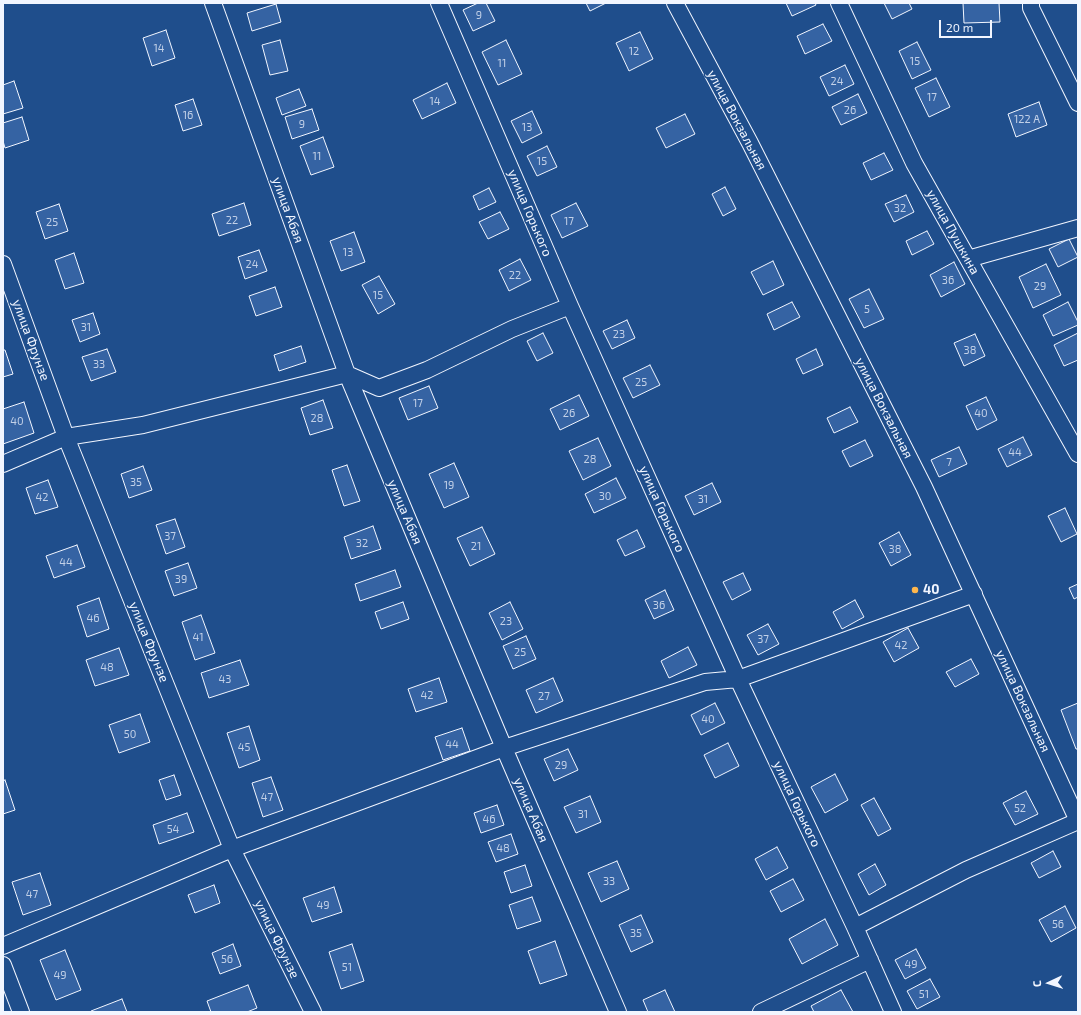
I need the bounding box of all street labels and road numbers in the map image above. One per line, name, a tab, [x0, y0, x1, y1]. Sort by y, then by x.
street label: улица Вокзальная	[704, 67, 770, 173]
street label: улица Горького	[505, 167, 555, 259]
street label: улица Абая	[269, 175, 307, 245]
street label: улица Пушкина	[923, 187, 983, 277]
street label: улица Фрунзе	[9, 297, 53, 383]
street label: улица Вокзальная	[852, 355, 916, 461]
street label: улица Горького	[636, 463, 688, 555]
street label: улица Абая	[384, 477, 426, 547]
street label: улица Фрунзе	[126, 600, 172, 684]
street label: улица Вокзальная	[992, 647, 1054, 755]
street label: улица Горького	[770, 758, 824, 850]
street label: улица Абая	[510, 775, 552, 845]
street label: улица Фрунзе	[251, 897, 303, 981]

